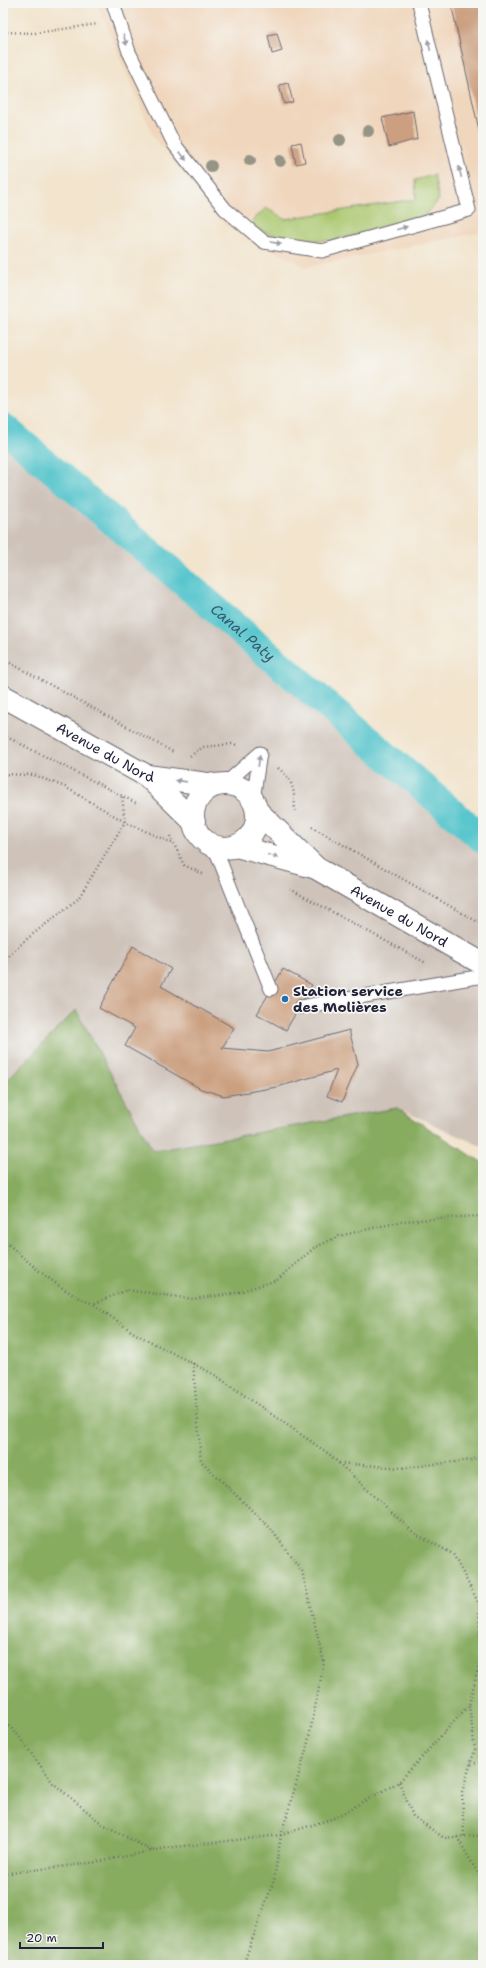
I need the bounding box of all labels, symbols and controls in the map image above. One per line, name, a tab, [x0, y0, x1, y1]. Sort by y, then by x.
one-way arrow	[122, 34, 128, 46]
one-way arrow	[426, 39, 432, 52]
one-way arrow	[179, 150, 188, 161]
one-way arrow	[456, 166, 462, 178]
one-way arrow	[396, 225, 408, 231]
one-way arrow	[269, 241, 282, 247]
water label: Canal Paty	[206, 599, 279, 666]
street label: Avenue du Nord	[53, 718, 155, 786]
one-way arrow	[256, 755, 262, 767]
one-way arrow	[175, 778, 187, 784]
one-way arrow	[268, 853, 280, 859]
street label: Avenue du Nord	[347, 881, 451, 951]
place label: Station service des Molières	[293, 982, 403, 1016]
marker: Station service des Molières	[280, 994, 290, 1004]
scale bar	[20, 1924, 103, 1950]
text: 20 m	[26, 1930, 57, 1946]

